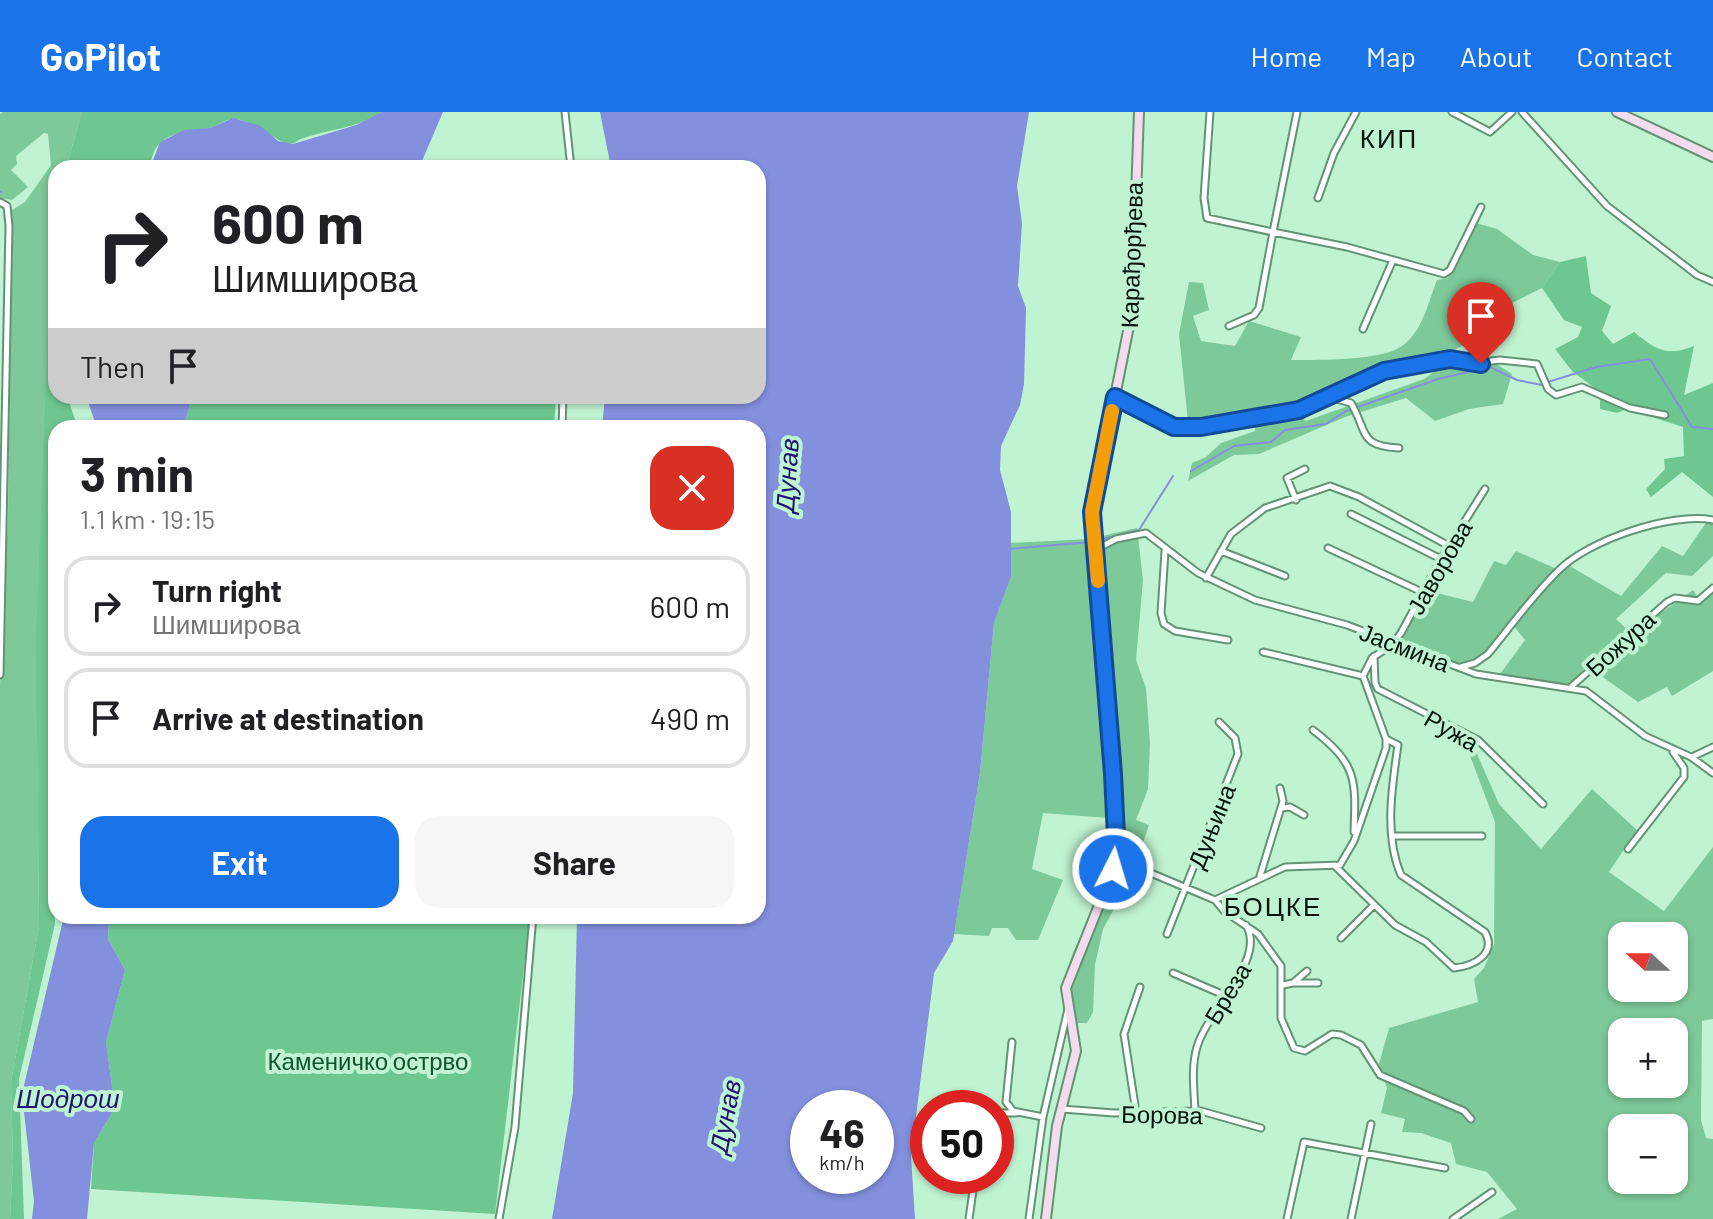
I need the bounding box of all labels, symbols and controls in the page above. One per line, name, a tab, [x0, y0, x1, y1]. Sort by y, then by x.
text: GoPilot	[40, 33, 161, 79]
text: Home	[1251, 39, 1322, 73]
text: Map	[1366, 39, 1416, 73]
text: About	[1460, 39, 1532, 73]
text: Contact	[1576, 39, 1673, 73]
district label: КИП	[1360, 122, 1418, 153]
street label: Карађорђева	[1114, 181, 1148, 329]
text: 600 m	[212, 188, 364, 255]
icon: right	[80, 192, 184, 296]
text: Шимширова	[212, 256, 418, 299]
pin	[1447, 282, 1515, 364]
icon: arrive	[1459, 294, 1503, 338]
icon: arrive	[161, 344, 205, 388]
text: Then	[80, 348, 145, 384]
water label: Дунав	[768, 437, 804, 516]
text: 3 min	[80, 444, 194, 502]
button: close	[650, 446, 734, 530]
text: 1.1 km · 19:15	[80, 503, 215, 534]
street label: Јаворова	[1401, 514, 1478, 619]
text: Turn right	[152, 572, 282, 608]
icon: right	[84, 584, 128, 628]
text: 600 m	[650, 588, 730, 624]
street label: Божура	[1579, 604, 1661, 682]
text: Шимширова	[152, 608, 301, 639]
street label: Јасмина	[1356, 617, 1455, 678]
icon: arrive	[84, 696, 128, 740]
text: Arrive at destination	[152, 700, 424, 736]
text: 490 m	[650, 700, 730, 736]
street label: Ружа	[1420, 703, 1485, 757]
street label: Дуњина	[1181, 779, 1241, 872]
button: Exit	[80, 816, 399, 908]
button: Share	[415, 816, 734, 908]
position arrow	[1071, 827, 1155, 911]
district label: БОЦКЕ	[1224, 890, 1322, 921]
north arrow	[1608, 922, 1688, 1002]
map controls	[1608, 922, 1688, 1194]
street label: Бреза	[1198, 957, 1257, 1029]
button: +	[1608, 1018, 1688, 1098]
park label: Каменичко острво	[268, 1046, 468, 1075]
water label: Дунав	[701, 1077, 746, 1158]
water label: Шодрош	[16, 1082, 120, 1113]
speed limit sign: 50	[910, 1090, 1014, 1194]
street label: Борова	[1121, 1099, 1204, 1129]
text: 46	[819, 1108, 865, 1156]
button: −	[1608, 1114, 1688, 1194]
text: km/h	[819, 1150, 865, 1174]

